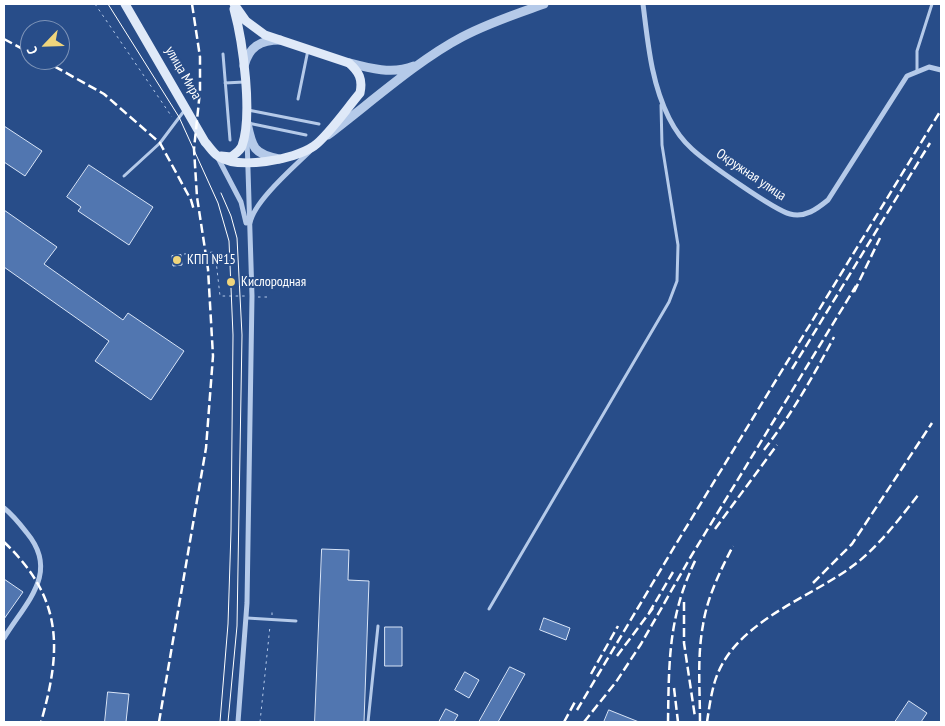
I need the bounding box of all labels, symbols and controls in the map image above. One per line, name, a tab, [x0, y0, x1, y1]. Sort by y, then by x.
north arrow	[20, 20, 70, 70]
street label: улица Мира	[161, 43, 205, 103]
text: С	[23, 44, 42, 57]
street label: Окружная улица	[713, 145, 789, 205]
place label: КПП №15	[187, 252, 236, 268]
marker: КПП №15	[171, 254, 183, 266]
place label: Кислородная	[241, 274, 306, 290]
marker: Кислородная	[225, 276, 237, 288]

